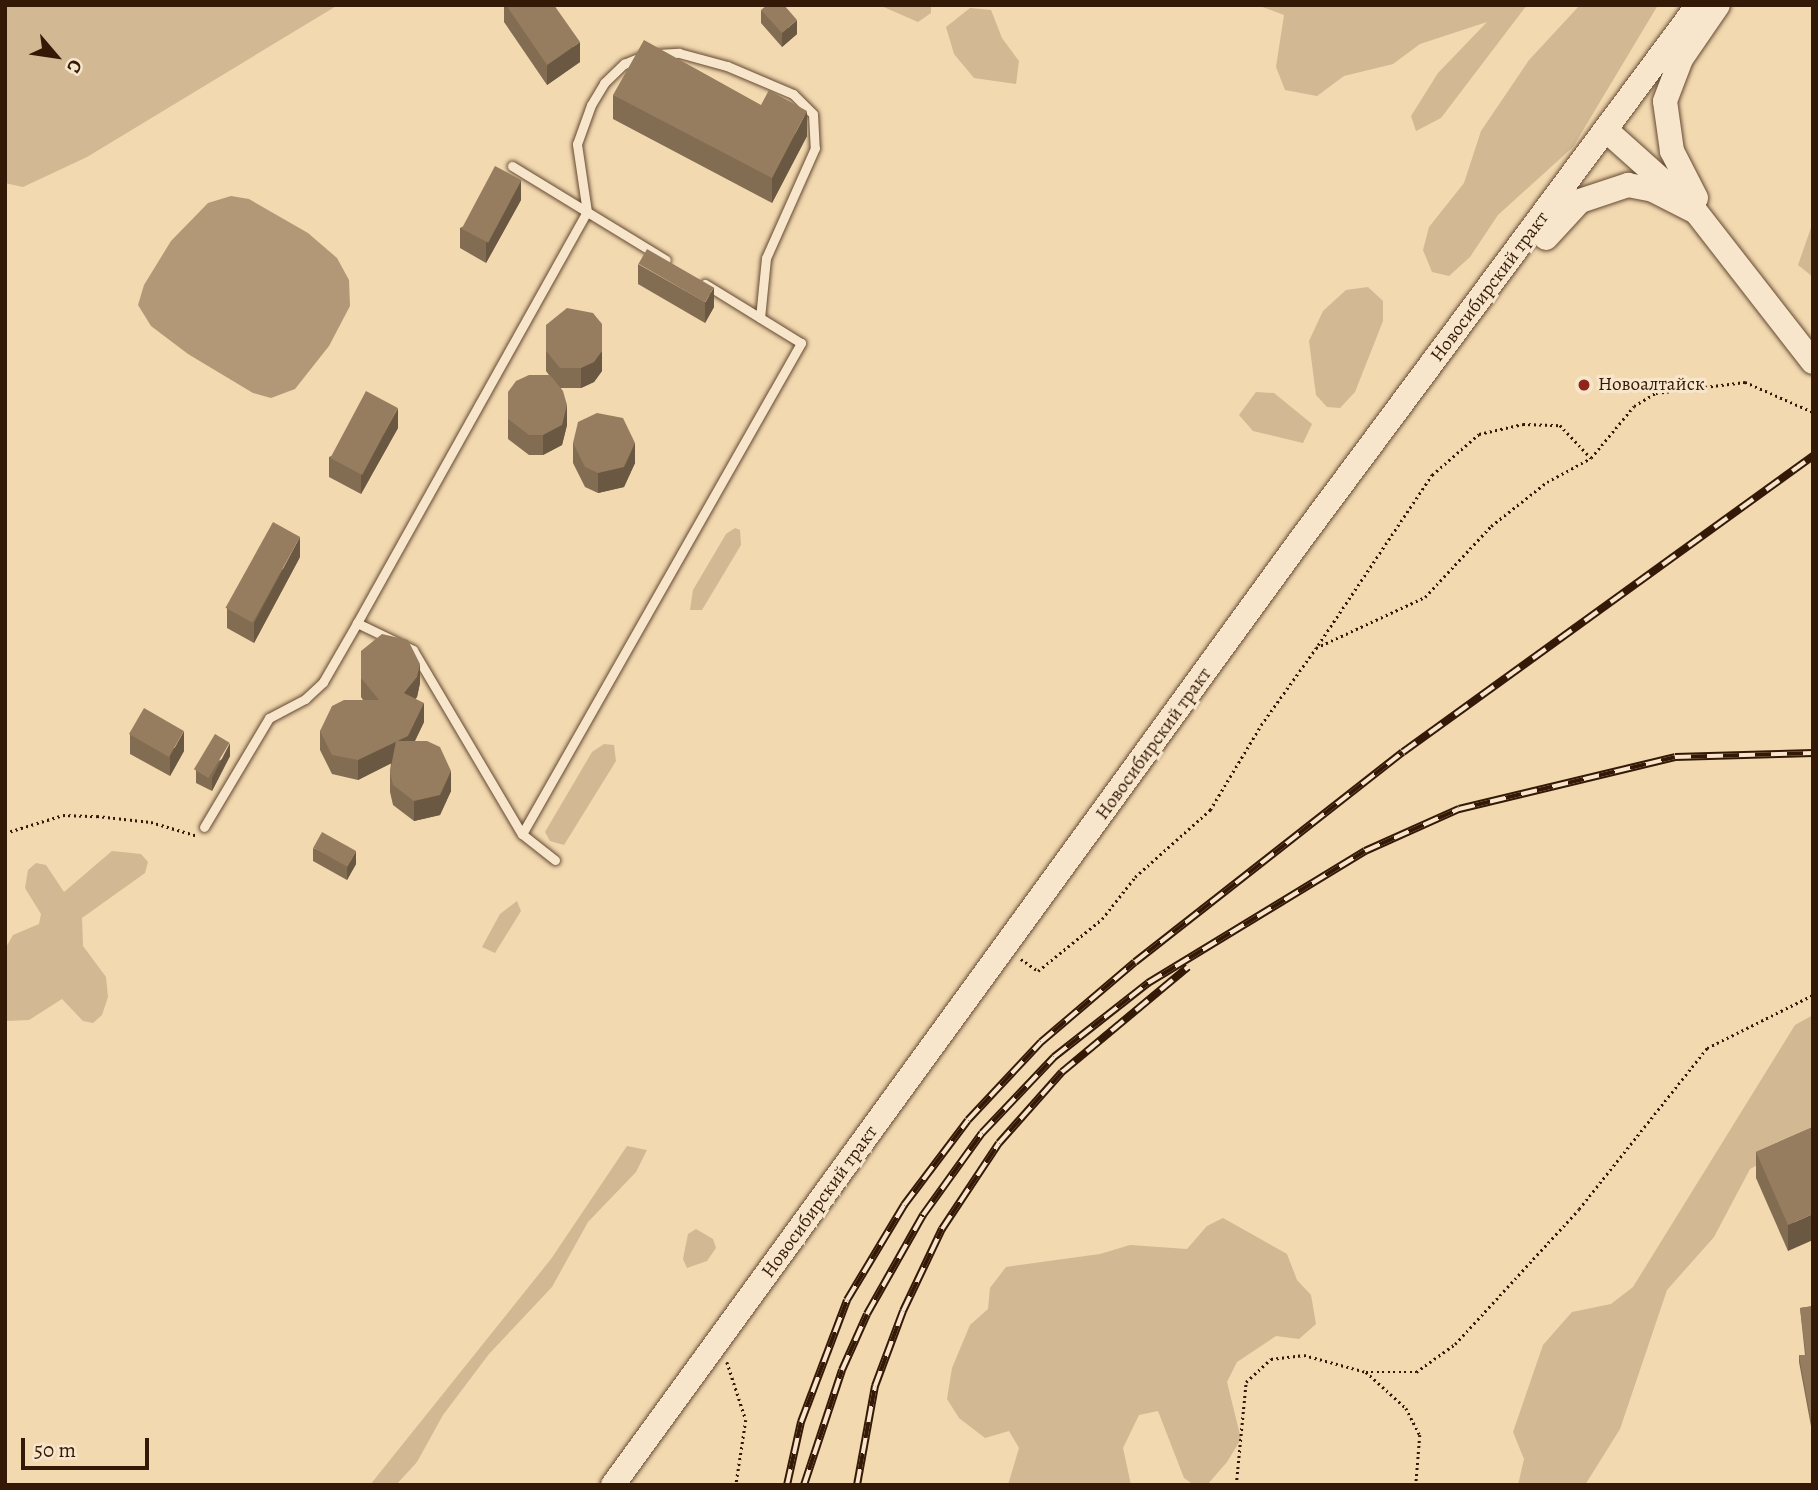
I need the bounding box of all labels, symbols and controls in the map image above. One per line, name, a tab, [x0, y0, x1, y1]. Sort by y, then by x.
north arrow	[21, 21, 91, 91]
text: С	[60, 55, 89, 78]
street label: Новосибирский тракт	[1426, 207, 1554, 367]
place label: Новоалтайск	[1598, 374, 1705, 396]
marker: Новоалтайск	[1576, 377, 1592, 393]
street label: Новосибирский тракт	[1091, 664, 1217, 824]
street label: Новосибирский тракт	[757, 1122, 883, 1282]
scale bar	[24, 1424, 152, 1468]
text: 50 m	[34, 1436, 76, 1464]

